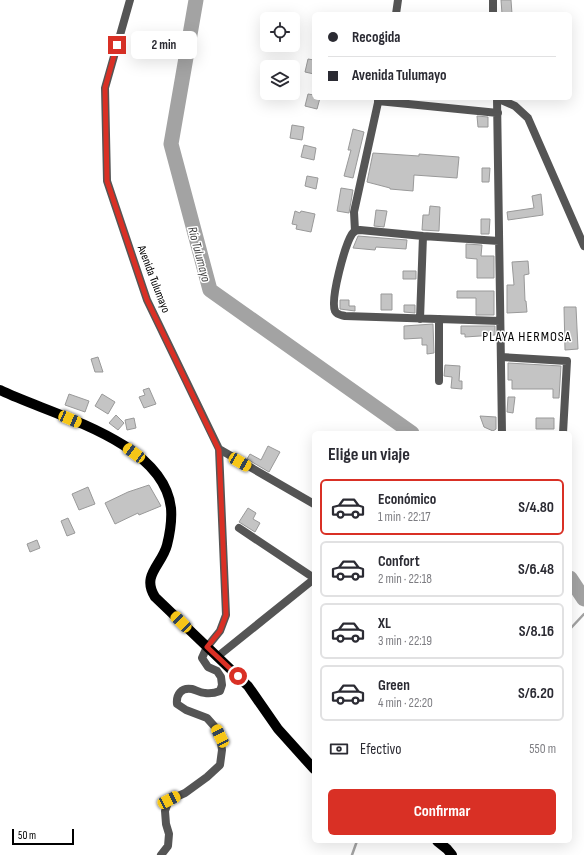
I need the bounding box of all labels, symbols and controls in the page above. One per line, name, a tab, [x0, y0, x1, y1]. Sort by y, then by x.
map controls	[260, 12, 300, 100]
button: locate	[260, 12, 300, 52]
text: Recogida	[352, 28, 400, 47]
callout: 2 min	[131, 31, 197, 59]
route end	[108, 36, 126, 54]
text: 2 min	[152, 37, 176, 53]
button: layers	[260, 60, 300, 100]
text: Avenida Tulumayo	[352, 66, 447, 85]
water label: Río Tulumayo	[184, 225, 214, 284]
street label: Avenida Tulumayo	[133, 242, 173, 315]
district label: PLAYA HERMOSA	[482, 328, 572, 345]
car	[57, 409, 83, 429]
car	[121, 441, 147, 465]
text: Elige un viaje	[328, 444, 410, 465]
car	[227, 451, 253, 473]
icon: car	[330, 489, 366, 525]
text: Económico	[378, 490, 436, 509]
text: S/4.80	[518, 498, 554, 517]
text: 1 min · 22:17	[378, 509, 431, 525]
icon: car	[330, 551, 366, 587]
text: Confort	[378, 552, 420, 571]
text: S/6.48	[518, 560, 554, 579]
text: 2 min · 22:18	[378, 571, 432, 587]
car	[168, 609, 194, 635]
icon: car	[330, 613, 366, 649]
text: XL	[378, 614, 391, 633]
text: S/8.16	[519, 622, 554, 641]
text: 3 min · 22:19	[378, 633, 432, 649]
route start	[229, 667, 247, 685]
icon: car	[330, 675, 366, 711]
text: Green	[378, 676, 410, 695]
text: S/6.20	[518, 684, 554, 703]
text: 4 min · 22:20	[378, 695, 433, 711]
car	[209, 723, 231, 749]
icon: cash	[328, 738, 350, 760]
text: Efectivo	[360, 740, 401, 759]
text: 550 m	[529, 741, 556, 757]
car	[156, 789, 182, 811]
button: Confirmar	[328, 789, 556, 835]
scale bar	[12, 827, 74, 846]
text: 50 m	[18, 829, 36, 842]

